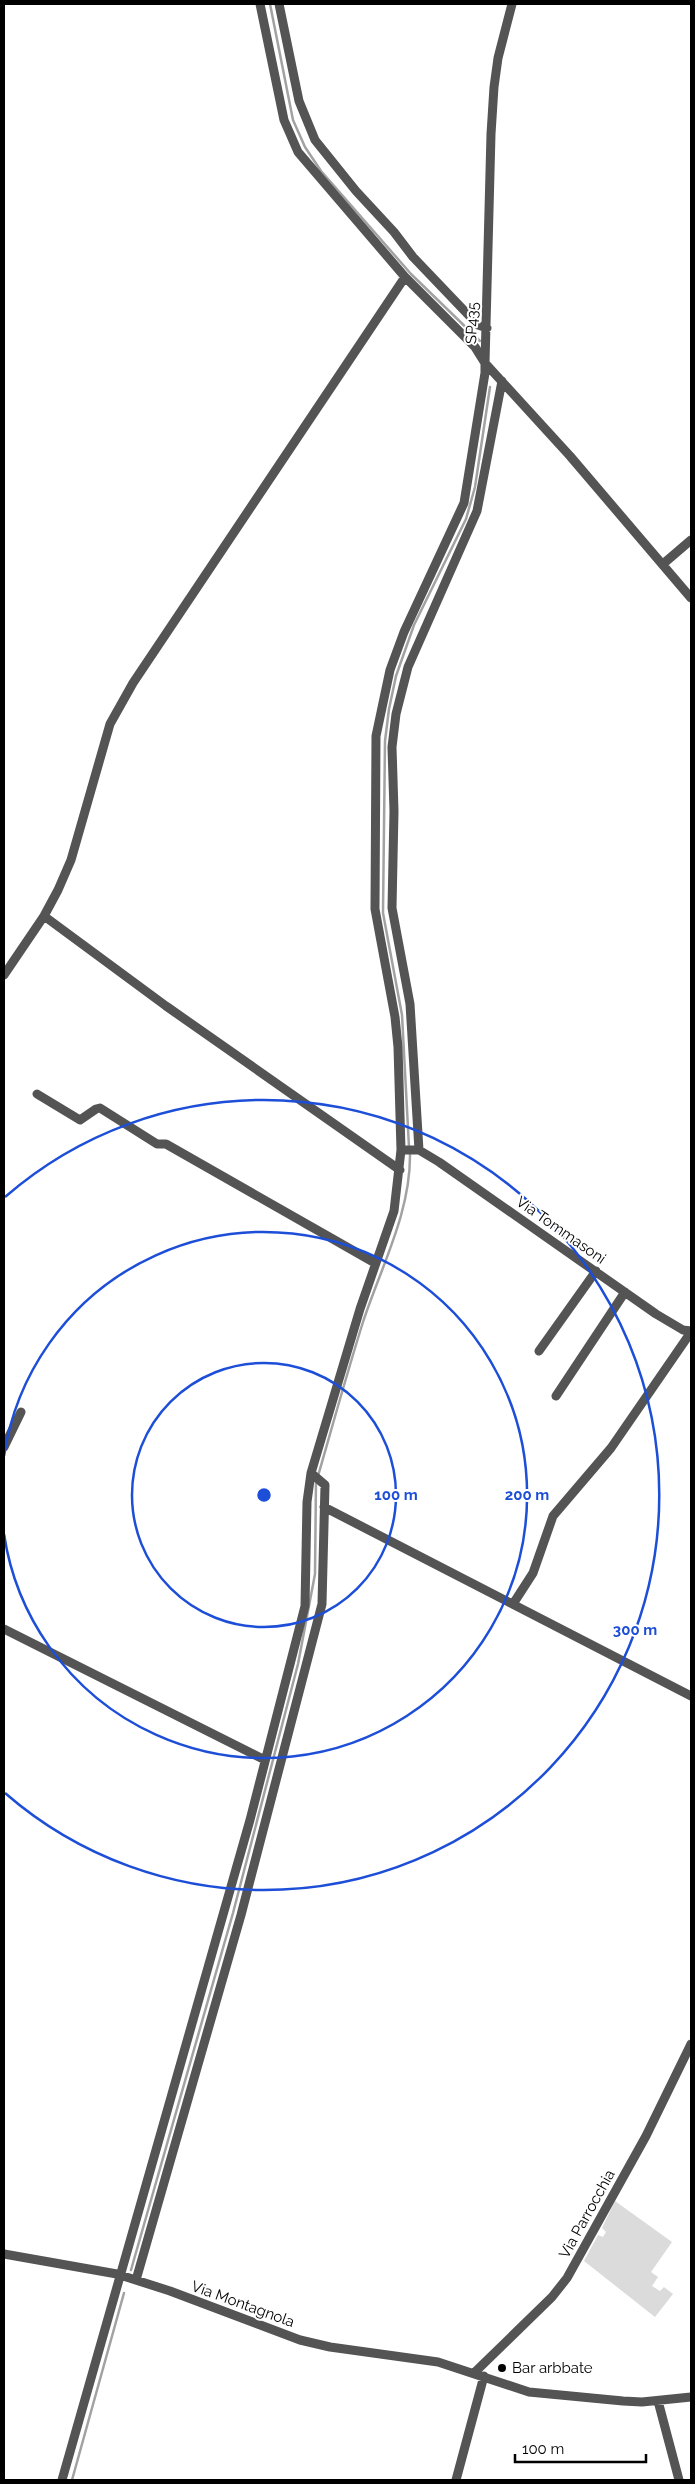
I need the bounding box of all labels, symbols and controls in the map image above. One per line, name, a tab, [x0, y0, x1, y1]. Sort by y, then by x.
street label: SP435	[462, 302, 482, 344]
street label: Via Tommasoni	[513, 1192, 609, 1268]
centre of rings	[255, 1486, 273, 1504]
text: 100 m	[374, 1486, 418, 1504]
text: 200 m	[505, 1486, 549, 1504]
text: 300 m	[613, 1621, 657, 1639]
street label: Via Parrocchia	[555, 2166, 619, 2262]
street label: Via Montagnola	[189, 2277, 297, 2331]
place label: Bar arbbate	[512, 2359, 593, 2377]
marker: Bar arbbate	[496, 2362, 508, 2374]
scale bar	[515, 2432, 646, 2464]
text: 100 m	[522, 2440, 564, 2458]

